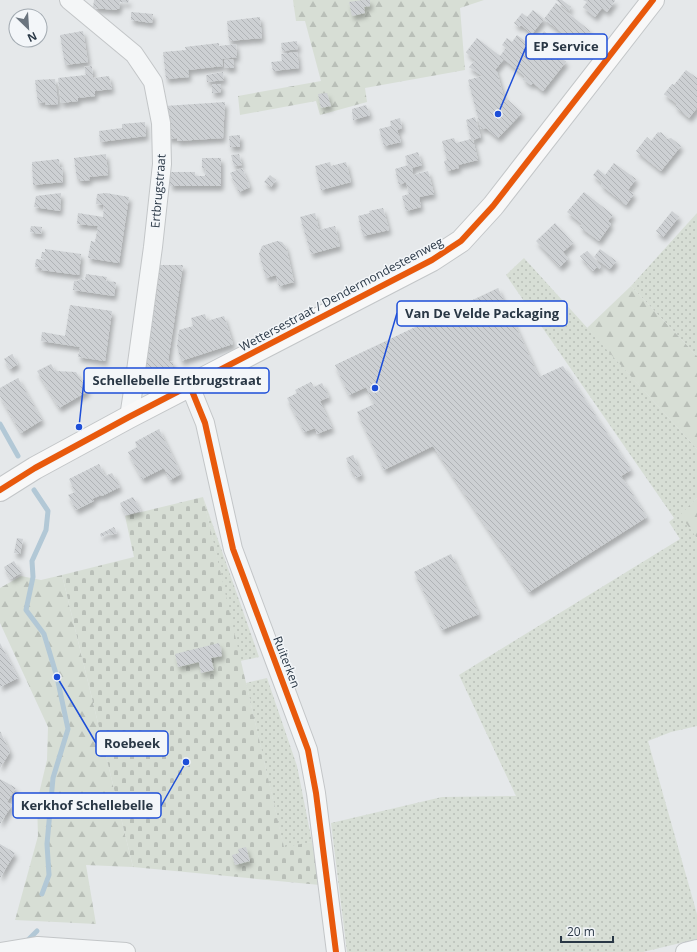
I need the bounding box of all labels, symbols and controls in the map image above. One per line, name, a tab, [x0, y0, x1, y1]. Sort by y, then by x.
north arrow	[8, 8, 48, 48]
text: N	[25, 29, 40, 46]
callout: EP Service	[526, 34, 607, 59]
text: EP Service	[533, 37, 599, 55]
street label: Ertbrugstraat	[146, 153, 170, 229]
street label: Wettersestraat / Dendermondesteenweg	[236, 233, 446, 355]
callout: Van De Velde Packaging	[397, 301, 567, 326]
text: Van De Velde Packaging	[405, 304, 560, 322]
callout: Schellebelle Ertbrugstraat	[84, 368, 269, 393]
text: Schellebelle Ertbrugstraat	[93, 371, 262, 389]
street label: Ruiterken	[269, 634, 305, 690]
callout: Roebeek	[96, 731, 168, 756]
text: Roebeek	[104, 734, 161, 752]
callout: Kerkhof Schellebelle	[13, 793, 161, 818]
text: Kerkhof Schellebelle	[21, 796, 154, 814]
scale bar	[561, 918, 613, 944]
text: 20 m	[567, 923, 595, 940]

